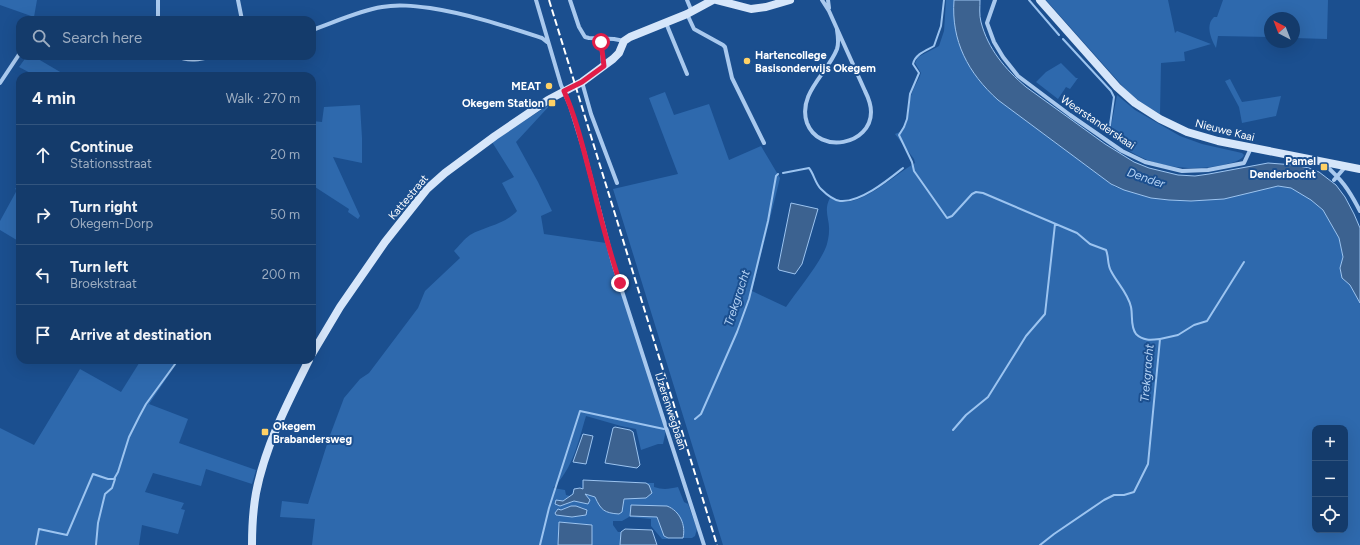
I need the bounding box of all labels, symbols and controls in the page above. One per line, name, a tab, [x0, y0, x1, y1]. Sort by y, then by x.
north arrow	[1264, 12, 1300, 48]
search box	[16, 16, 316, 60]
icon: search	[30, 27, 52, 49]
text: Search here	[62, 29, 142, 47]
route start	[592, 33, 610, 51]
place label: Hartencollege Basisonderwijs Okegem	[755, 49, 876, 75]
marker: Hartencollege Basisonderwijs Okegem	[742, 56, 752, 66]
place label: MEAT	[511, 80, 542, 93]
marker: MEAT	[544, 81, 554, 91]
text: 4 min	[32, 88, 76, 108]
text: Walk · 270 m	[226, 91, 300, 106]
street label: Weerstanderskaai	[1058, 93, 1137, 152]
place label: Okegem Station	[462, 97, 544, 110]
marker: Okegem Station	[547, 98, 557, 108]
street label: Nieuwe Kaai	[1194, 117, 1256, 144]
text: Continue	[70, 138, 133, 156]
icon: ahead	[32, 144, 54, 166]
text: 20 m	[270, 147, 300, 162]
place label: Pamel Denderbocht	[1250, 155, 1317, 181]
text: Stationsstraat	[70, 156, 152, 171]
marker: Pamel Denderbocht	[1319, 162, 1329, 172]
water label: Dender	[1125, 165, 1168, 191]
street label: Kattestraat	[386, 172, 431, 223]
text: Turn right	[70, 198, 138, 216]
icon: right	[32, 204, 54, 226]
text: 50 m	[270, 207, 300, 222]
text: Okegem-Dorp	[70, 216, 153, 231]
text: Turn left	[70, 258, 128, 276]
icon: left	[32, 264, 54, 286]
text: 200 m	[262, 267, 300, 282]
water label: Trekgracht	[721, 268, 753, 328]
route end	[611, 274, 629, 292]
text: Broekstraat	[70, 276, 137, 291]
icon: arrive	[32, 324, 54, 346]
text: Arrive at destination	[70, 326, 211, 344]
water label: Trekgracht	[1137, 343, 1157, 403]
street label: IJzerenwegbaan	[652, 371, 689, 451]
place label: Okegem Brabandersweg	[273, 420, 352, 446]
map controls	[1312, 425, 1348, 533]
button: +	[1312, 425, 1348, 461]
marker: Okegem Brabandersweg	[260, 427, 270, 437]
button: −	[1312, 461, 1348, 497]
button: locate	[1312, 497, 1348, 533]

